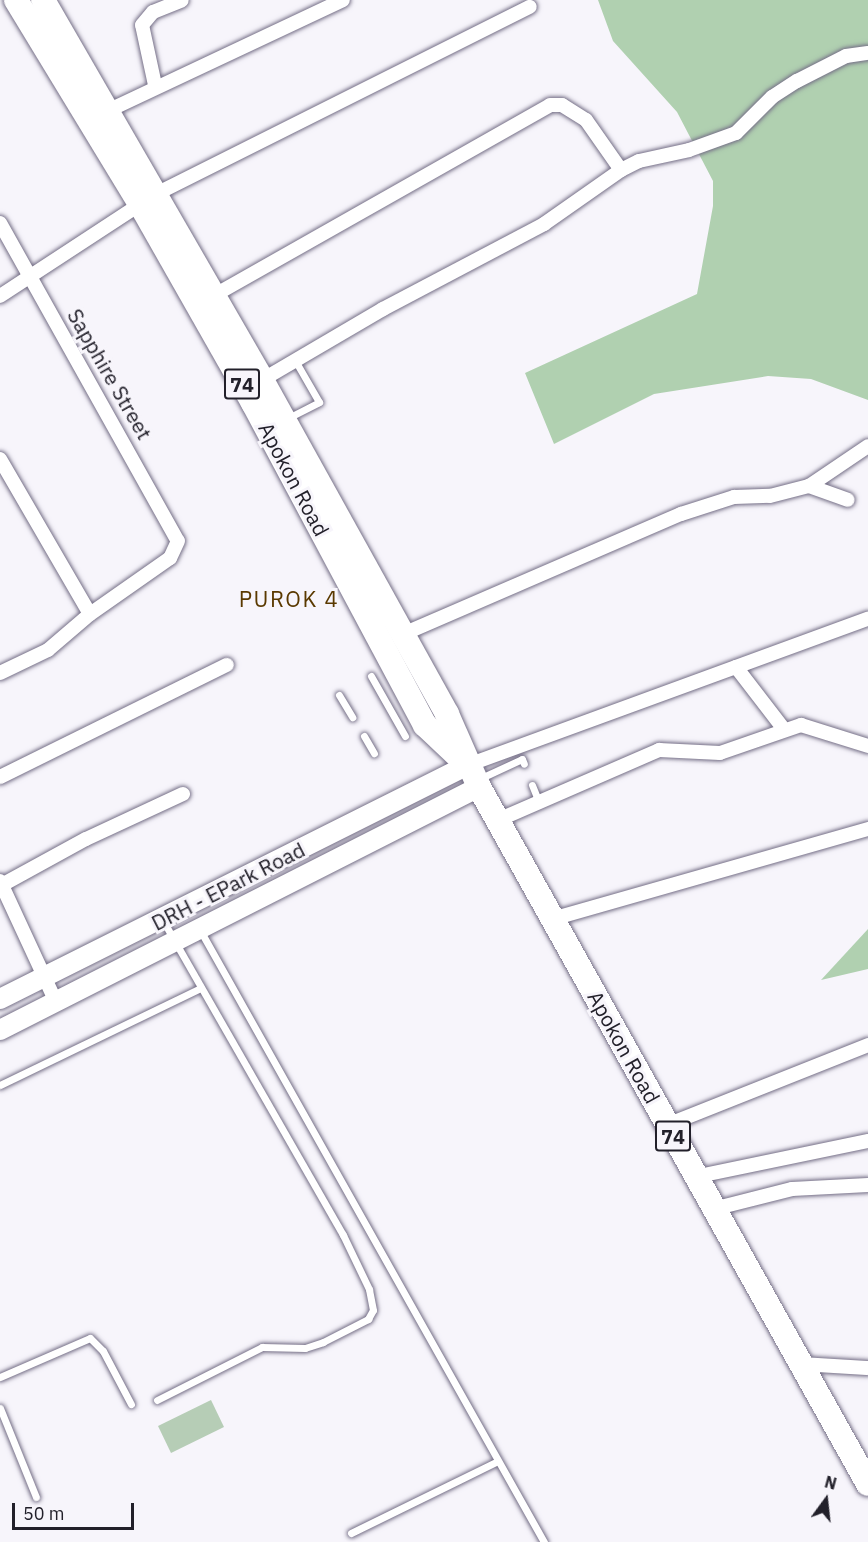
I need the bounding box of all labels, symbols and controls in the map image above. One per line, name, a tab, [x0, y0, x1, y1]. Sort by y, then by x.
street label: Sapphire Street	[62, 304, 158, 444]
road number: 74	[224, 367, 260, 401]
street label: Apokon Road	[254, 418, 334, 540]
district label: PUROK 4	[239, 586, 339, 612]
street label: DRH - EPark Road	[147, 836, 309, 936]
street label: Apokon Road	[583, 986, 665, 1108]
road number: 74	[655, 1119, 691, 1153]
north arrow	[796, 1470, 856, 1530]
text: N	[822, 1471, 839, 1494]
scale bar	[15, 1491, 136, 1529]
text: 50 m	[23, 1502, 65, 1525]

